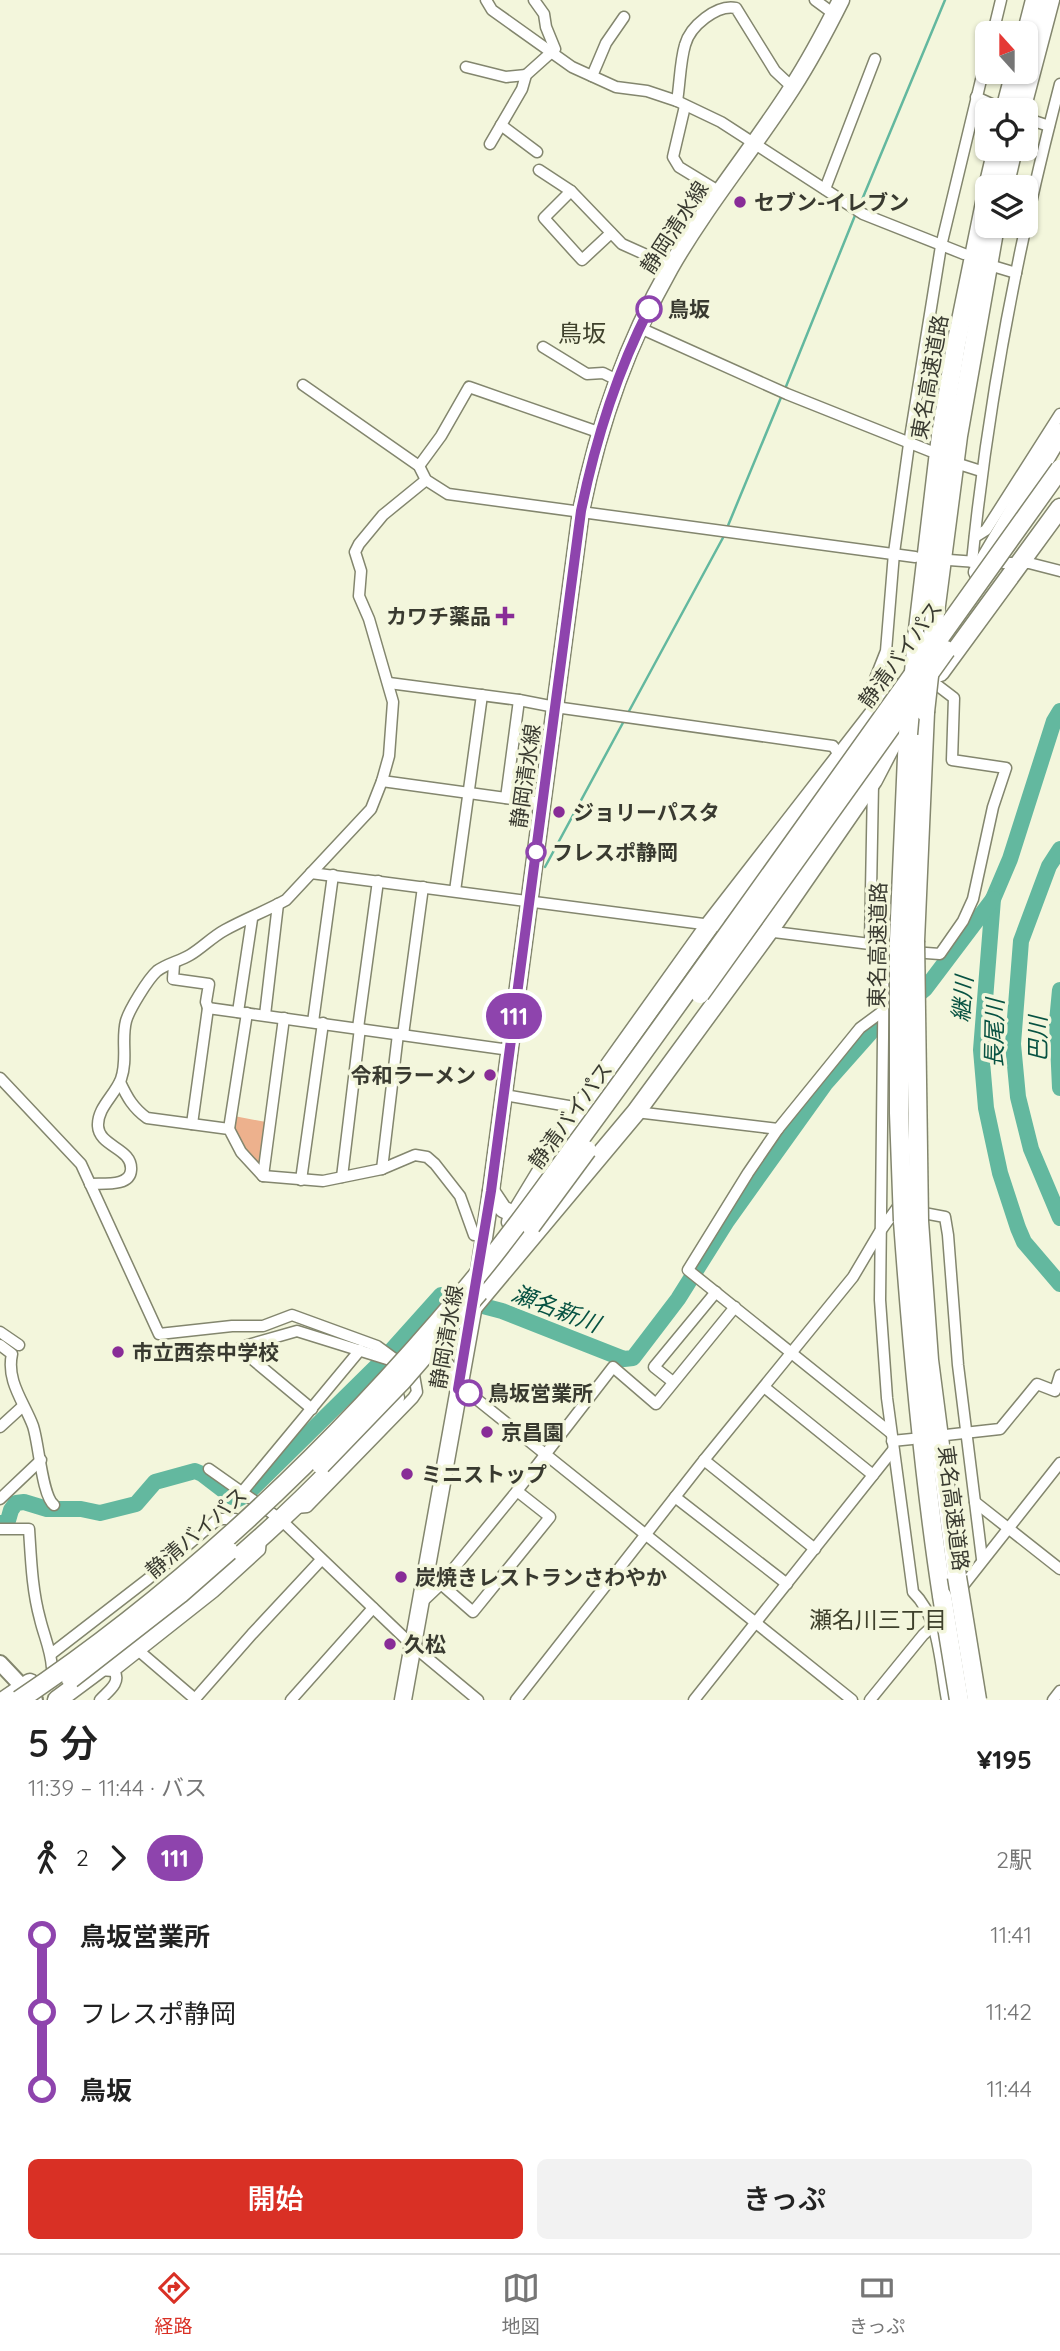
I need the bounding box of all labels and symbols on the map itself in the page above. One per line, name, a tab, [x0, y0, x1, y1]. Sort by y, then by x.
north arrow	[975, 21, 1038, 84]
street label: 静岡清水線	[635, 176, 713, 278]
place label: セブン-イレブン	[754, 189, 909, 215]
marker: セブン-イレブン	[732, 194, 748, 210]
marker: 鳥坂	[636, 296, 662, 322]
place label: 鳥坂	[668, 296, 710, 322]
street label: 東名高速道路	[905, 313, 953, 441]
district label: 鳥坂	[558, 318, 606, 348]
street label: 静清バイパス	[853, 596, 947, 712]
place label: カワチ薬品	[386, 603, 491, 629]
marker: カワチ薬品	[497, 608, 513, 624]
street label: 静岡清水線	[505, 722, 545, 830]
place label: ジョリーパスタ	[573, 799, 720, 825]
marker: ジョリーパスタ	[551, 804, 567, 820]
place label: フレスポ静岡	[552, 839, 678, 865]
marker: フレスポ静岡	[526, 842, 546, 862]
street label: 東名高速道路	[863, 882, 891, 1008]
water label: 継川	[946, 972, 979, 1023]
line badge: 111	[474, 993, 554, 1039]
water label: 長尾川	[979, 995, 1009, 1068]
water label: 巴川	[1023, 1013, 1052, 1062]
street label: 静清バイパス	[523, 1057, 617, 1173]
place label: 令和ラーメン	[351, 1062, 476, 1088]
marker: 令和ラーメン	[482, 1067, 498, 1083]
water label: 瀬名新川	[508, 1278, 607, 1339]
street label: 静岡清水線	[424, 1283, 468, 1391]
place label: 市立西奈中学校	[132, 1339, 279, 1365]
marker: 市立西奈中学校	[110, 1344, 126, 1360]
marker: 鳥坂営業所	[456, 1380, 482, 1406]
place label: 鳥坂営業所	[488, 1380, 593, 1406]
place label: 京昌園	[501, 1419, 564, 1445]
marker: 京昌園	[479, 1424, 495, 1440]
street label: 東名高速道路	[933, 1444, 975, 1572]
place label: ミニストップ	[421, 1461, 547, 1487]
marker: ミニストップ	[399, 1466, 415, 1482]
street label: 静清バイパス	[140, 1481, 252, 1583]
place label: 炭焼きレストランさわやか	[415, 1564, 667, 1590]
marker: 炭焼きレストランさわやか	[393, 1569, 409, 1585]
district label: 瀬名川三丁目	[809, 1605, 947, 1634]
place label: 久松	[404, 1631, 446, 1657]
marker: 久松	[382, 1636, 398, 1652]

